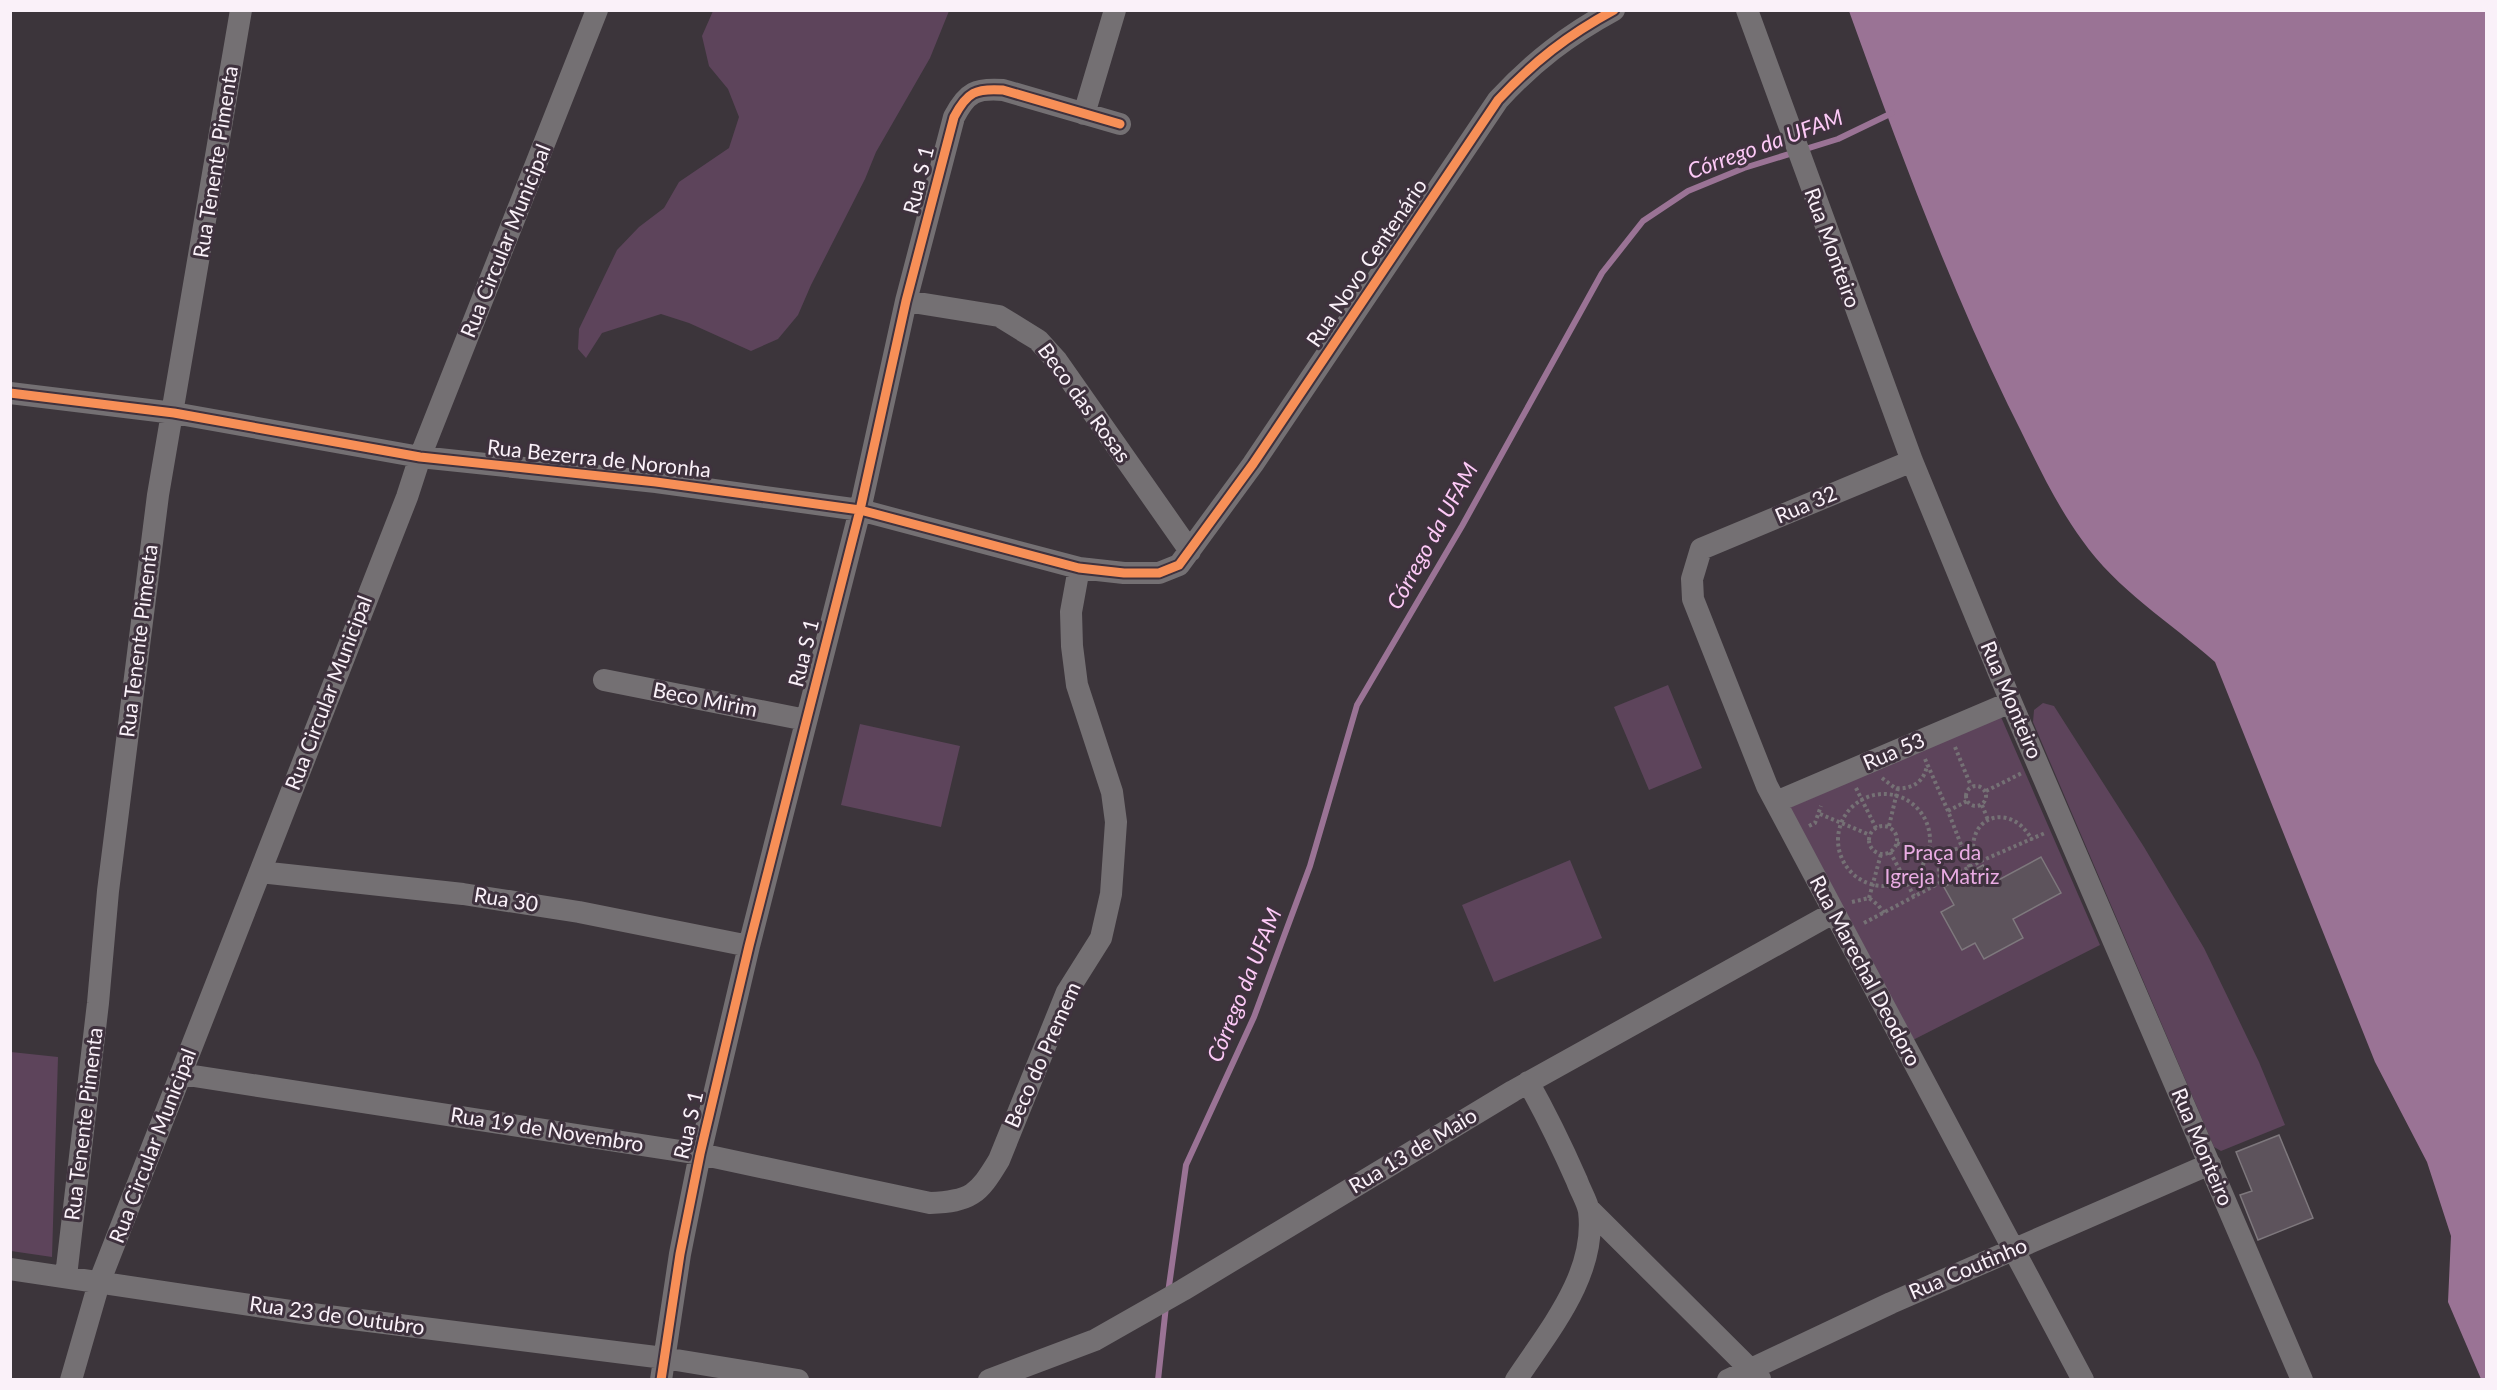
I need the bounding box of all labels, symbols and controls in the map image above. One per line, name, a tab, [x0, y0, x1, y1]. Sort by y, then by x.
street label: Rua Tenente Pimenta	[187, 64, 242, 260]
water label: Córrego da UFAM	[1683, 103, 1846, 184]
street label: Rua Circular Municipal	[454, 140, 555, 341]
street label: Rua S 1	[897, 143, 938, 216]
street label: Rua Novo Centenário	[1300, 173, 1431, 351]
street label: Rua Monteiro	[1800, 184, 1867, 311]
street label: Beco das Rosas	[1034, 338, 1137, 467]
street label: Rua Bezerra de Noronha	[486, 433, 712, 482]
water label: Córrego da UFAM	[1380, 458, 1483, 614]
street label: Rua 32	[1771, 479, 1840, 528]
street label: Rua Tenente Pimenta	[113, 543, 162, 739]
street label: Rua Circular Municipal	[279, 592, 376, 793]
street label: Rua S 1	[782, 616, 823, 689]
street label: Rua Monteiro	[1976, 637, 2048, 762]
street label: Beco Mirim	[651, 676, 760, 721]
street label: Rua 53	[1859, 726, 1928, 775]
park label: Praça da Igreja Matriz	[1885, 839, 1999, 888]
street label: Rua Marechal Deodoro	[1805, 871, 1927, 1070]
street label: Rua 30	[472, 881, 540, 916]
water label: Córrego da UFAM	[1200, 904, 1287, 1066]
street label: Beco do Premem	[998, 978, 1085, 1131]
street label: Rua Tenente Pimenta	[58, 1026, 107, 1222]
street label: Rua Circular Municipal	[103, 1045, 200, 1246]
street label: Rua Monteiro	[2167, 1084, 2239, 1209]
street label: Rua S 1	[668, 1088, 708, 1161]
street label: Rua 19 de Novembro	[449, 1101, 646, 1156]
street label: Rua 13 de Maio	[1344, 1102, 1481, 1198]
street label: Rua Coutinho	[1905, 1231, 2030, 1304]
street label: Rua 23 de Outubro	[248, 1290, 427, 1339]

